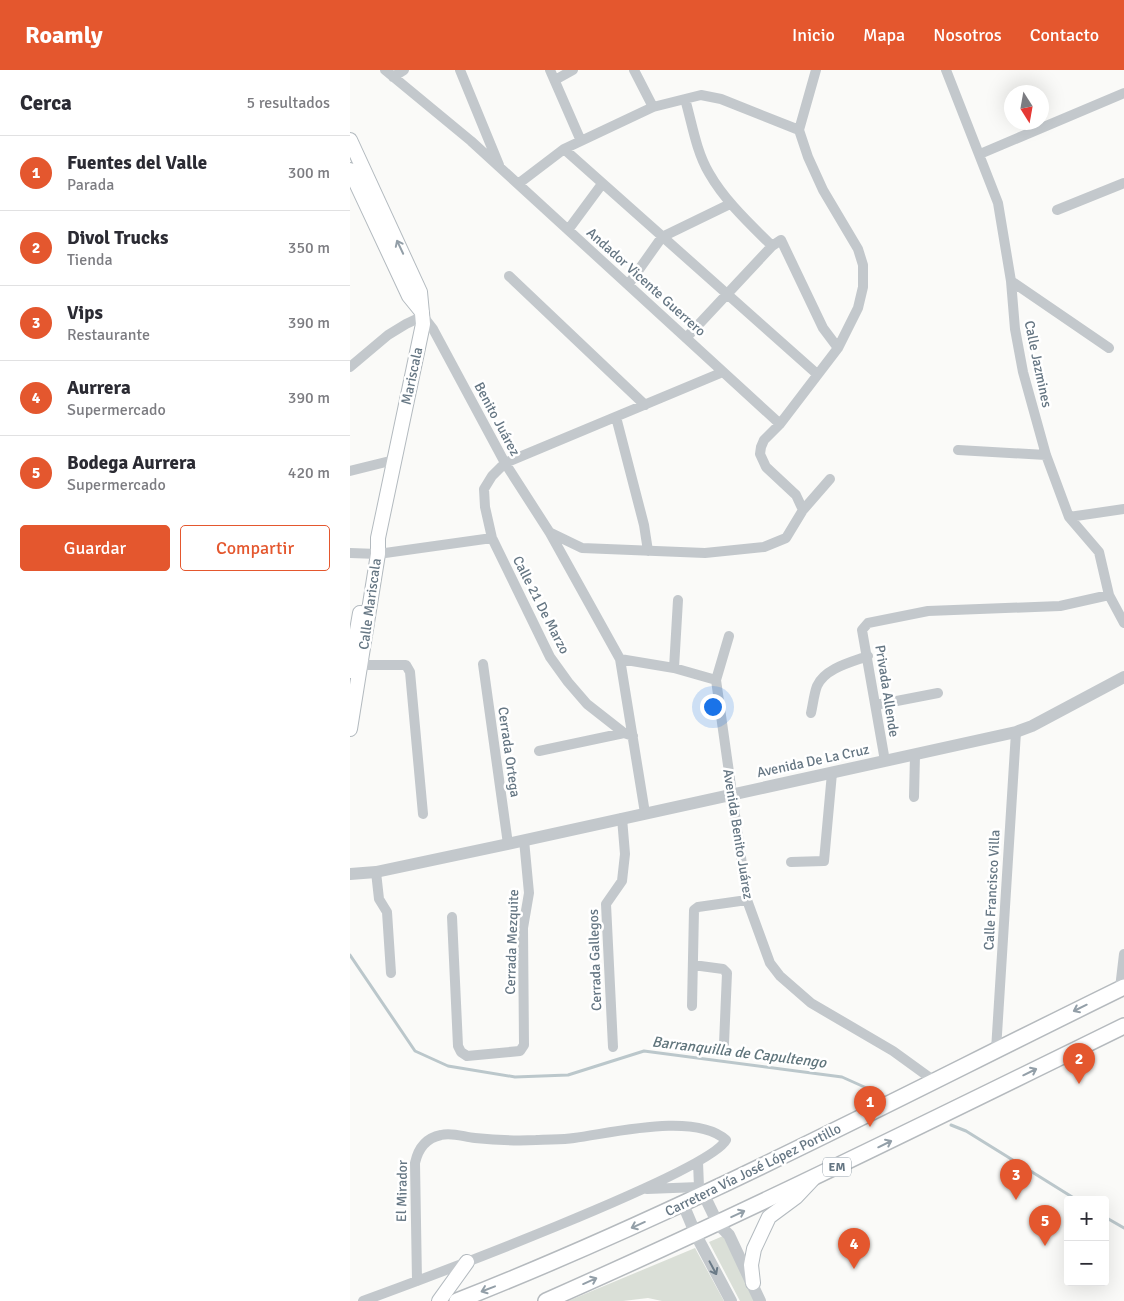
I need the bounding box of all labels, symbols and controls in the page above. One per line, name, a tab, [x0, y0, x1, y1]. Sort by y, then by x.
text: Roamly	[25, 20, 103, 50]
text: Inicio	[792, 24, 835, 46]
text: Mapa	[863, 24, 905, 46]
text: Nosotros	[933, 24, 1002, 46]
text: Contacto	[1030, 24, 1099, 46]
north arrow	[1004, 85, 1049, 130]
text: Cerca	[20, 90, 72, 116]
text: 5 resultados	[247, 93, 330, 113]
text: Fuentes del Valle	[67, 151, 207, 175]
text: 1	[32, 163, 40, 183]
text: 300 m	[288, 163, 330, 183]
text: Parada	[67, 175, 114, 195]
street label: Andador Vicente Guerrero	[583, 224, 709, 340]
text: Divol Trucks	[67, 226, 168, 250]
text: 2	[32, 238, 40, 258]
text: 350 m	[288, 238, 330, 258]
one-way arrow	[395, 240, 404, 255]
text: Tienda	[67, 250, 113, 270]
text: Vips	[67, 301, 103, 325]
text: 3	[32, 313, 40, 333]
text: 390 m	[288, 313, 330, 333]
street label: Calle Jazmines	[1020, 319, 1056, 409]
text: Restaurante	[67, 325, 150, 345]
street label: Mariscala	[398, 346, 426, 406]
text: Aurrera	[67, 376, 131, 400]
street label: Benito Juárez	[470, 379, 524, 459]
text: 4	[32, 388, 40, 408]
text: 390 m	[288, 388, 330, 408]
text: Supermercado	[67, 400, 166, 420]
text: Bodega Aurrera	[67, 451, 196, 475]
text: 5	[32, 463, 40, 483]
text: 420 m	[288, 463, 330, 483]
text: Supermercado	[67, 475, 166, 495]
button: Guardar	[20, 525, 170, 571]
button: Compartir	[180, 525, 330, 571]
street label: Calle 21 De Marzo	[509, 553, 573, 657]
street label: Calle Mariscala	[355, 557, 385, 651]
street label: Privada Allende	[871, 644, 903, 738]
your location	[700, 694, 726, 720]
street label: Cerrada Ortega	[494, 706, 524, 798]
street label: Avenida De La Cruz	[755, 741, 871, 781]
street label: Avenida Benito Juárez	[719, 768, 757, 900]
street label: Calle Francisco Villa	[980, 829, 1004, 951]
street label: Cerrada Mezquite	[502, 889, 522, 995]
street label: Cerrada Gallegos	[585, 909, 605, 1011]
one-way arrow	[1073, 1004, 1088, 1013]
water label: Barranquilla de Capultengo	[651, 1032, 828, 1072]
pin: 2	[1063, 1043, 1095, 1084]
one-way arrow	[1023, 1067, 1038, 1077]
pin: 1	[854, 1086, 886, 1127]
street label: Carretera Vía José López Portillo	[662, 1120, 844, 1220]
one-way arrow	[877, 1139, 892, 1148]
road number: EM	[823, 1158, 851, 1176]
street label: El Mirador	[393, 1159, 411, 1222]
pin: 3	[1000, 1159, 1032, 1200]
map controls	[1064, 1196, 1109, 1286]
button: +	[1064, 1196, 1109, 1241]
pin: 5	[1029, 1205, 1061, 1246]
one-way arrow	[730, 1209, 745, 1219]
one-way arrow	[631, 1220, 646, 1230]
pin: 4	[838, 1228, 870, 1269]
button: −	[1064, 1241, 1109, 1286]
one-way arrow	[709, 1260, 718, 1275]
one-way arrow	[582, 1276, 597, 1286]
one-way arrow	[481, 1284, 496, 1294]

